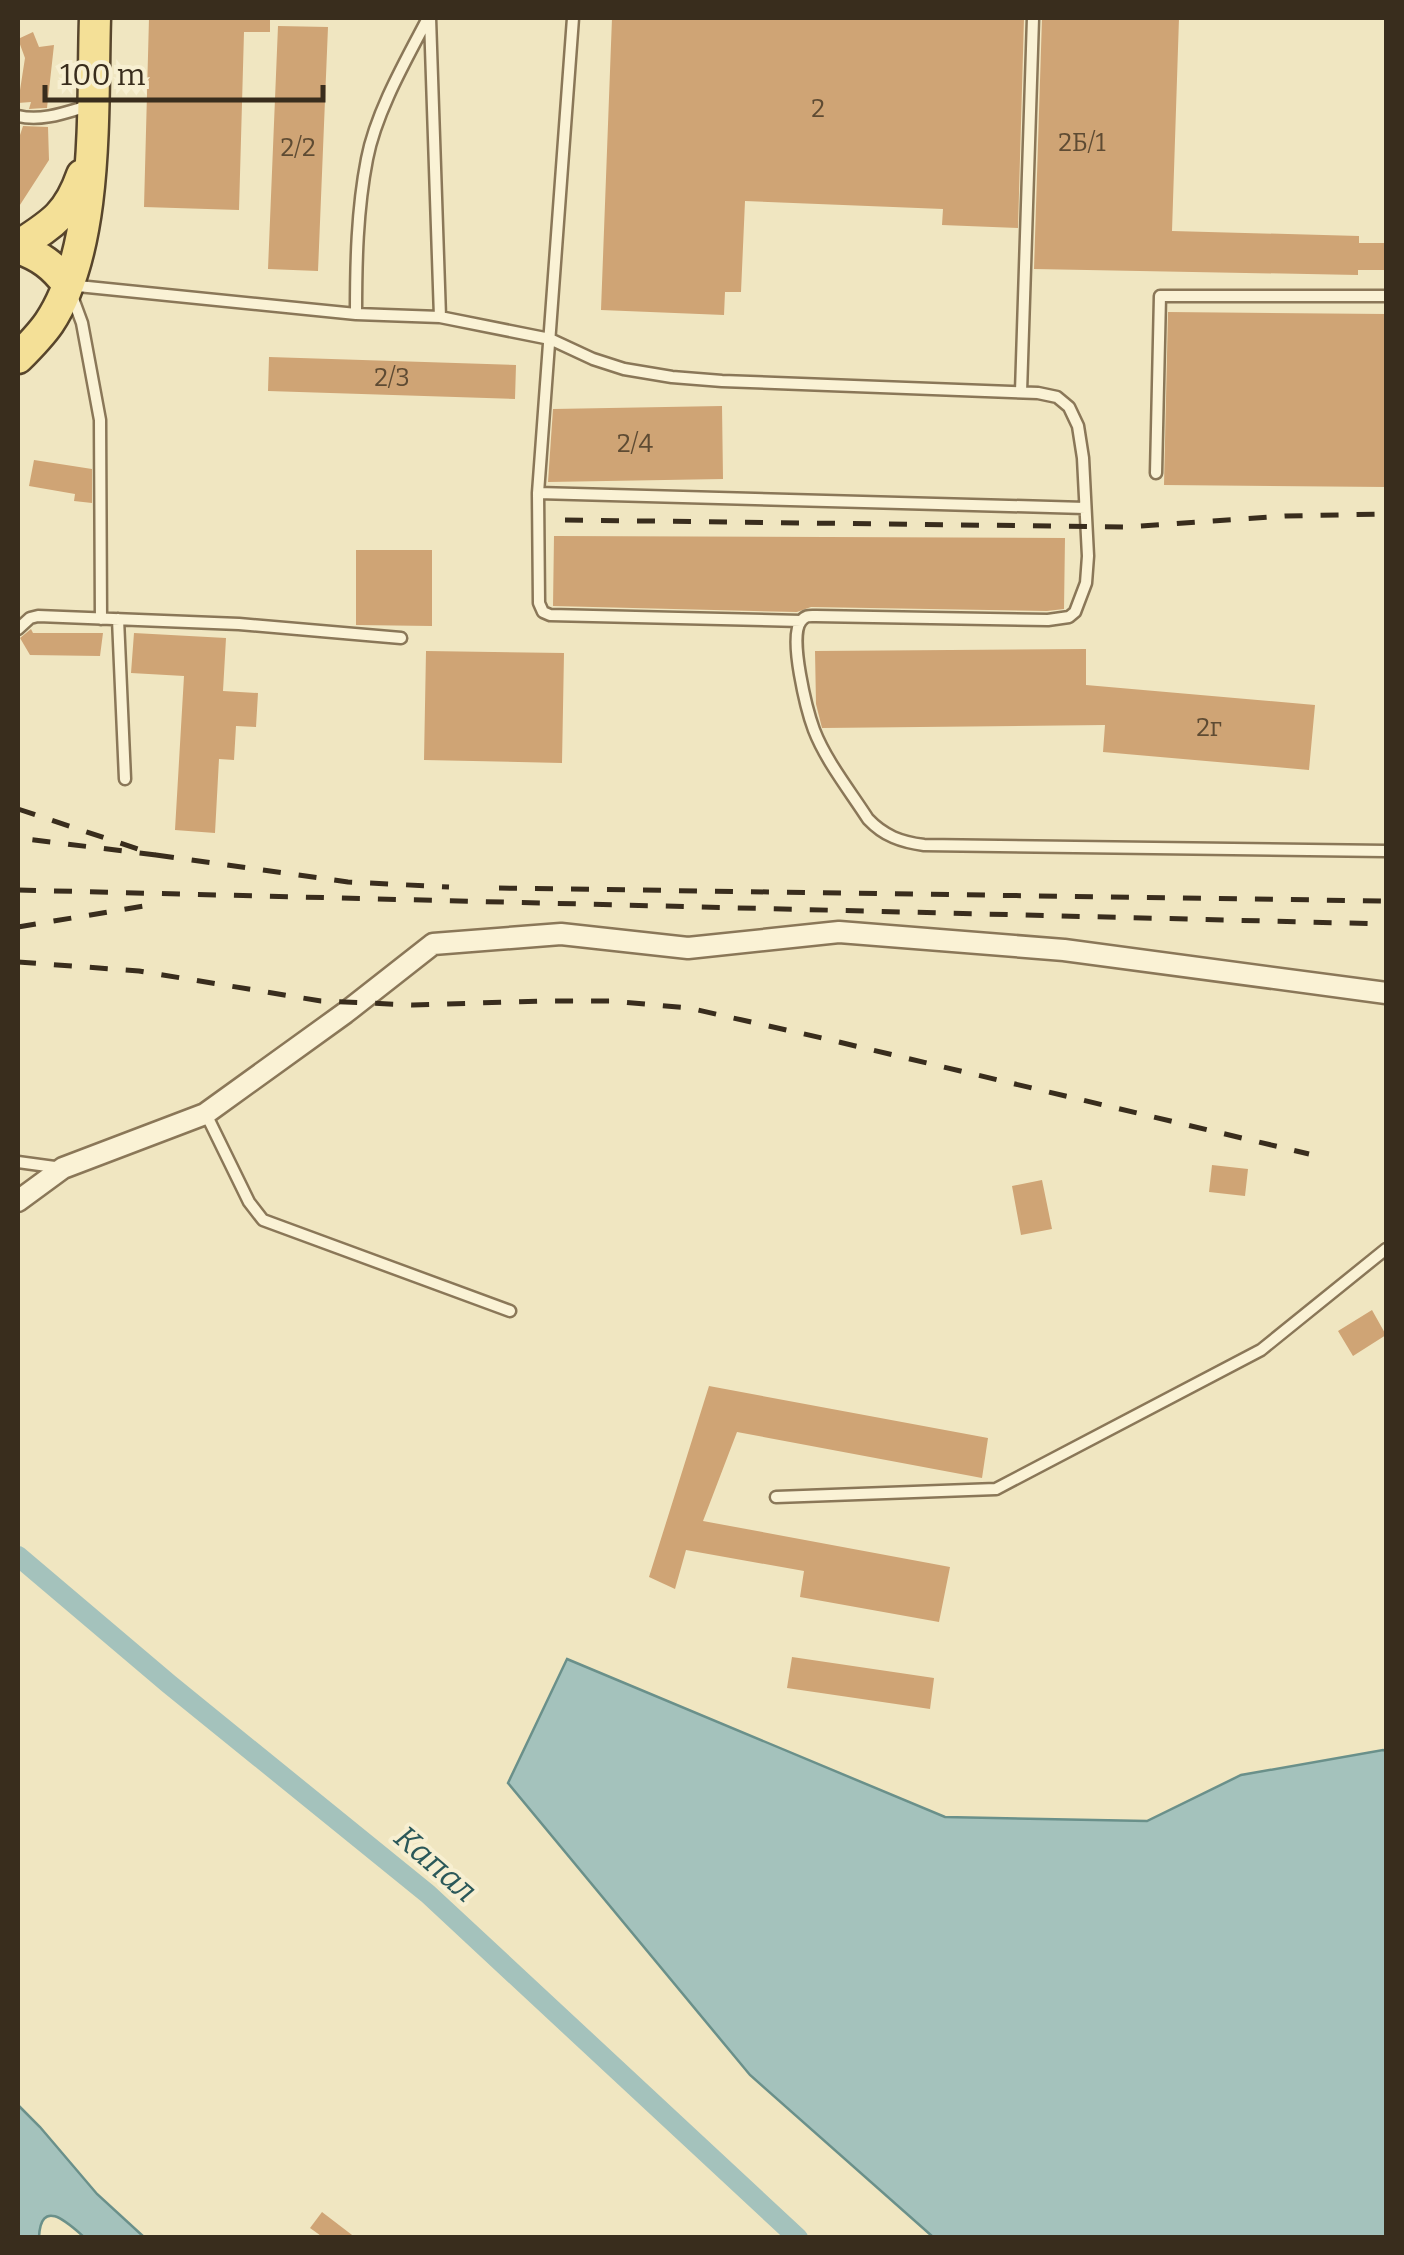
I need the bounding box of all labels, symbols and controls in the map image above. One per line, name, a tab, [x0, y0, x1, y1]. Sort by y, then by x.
scale bar	[45, 40, 322, 102]
text: 100 m	[60, 57, 146, 93]
house number: 2	[811, 94, 825, 124]
house number: 2Б/1	[1058, 128, 1106, 158]
house number: 2/2	[280, 133, 316, 163]
house number: 2/3	[374, 363, 410, 393]
house number: 2/4	[617, 429, 653, 459]
house number: 2г	[1196, 713, 1222, 743]
water label: Капал	[387, 1818, 485, 1910]

